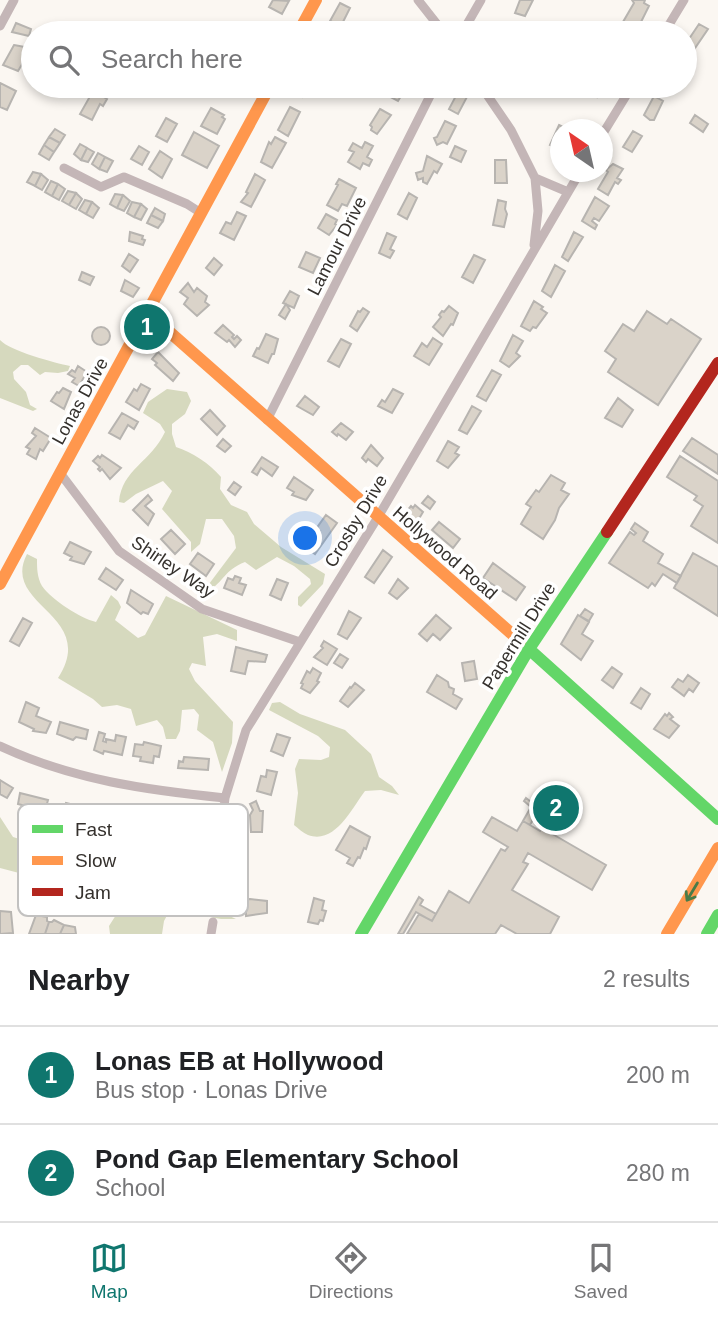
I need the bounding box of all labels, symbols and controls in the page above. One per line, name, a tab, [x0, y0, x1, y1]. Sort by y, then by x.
search box	[21, 21, 697, 98]
icon: search	[45, 41, 83, 79]
text: Search here	[101, 44, 243, 74]
north arrow	[550, 119, 613, 182]
street label: Lamour Drive	[304, 193, 370, 299]
pin: 1	[124, 301, 170, 353]
street label: Lonas Drive	[48, 354, 112, 448]
street label: Crosby Drive	[321, 471, 391, 571]
street label: Hollywood Road	[389, 502, 501, 604]
your location	[288, 521, 322, 555]
street label: Shirley Way	[128, 532, 218, 602]
street label: Papermill Drive	[478, 579, 560, 693]
pin: 2	[533, 782, 579, 834]
legend	[18, 804, 248, 916]
text: Fast	[75, 819, 113, 840]
text: Slow	[75, 850, 116, 871]
text: Jam	[75, 882, 111, 903]
one-way arrow	[685, 882, 699, 902]
text: Nearby	[28, 963, 130, 996]
text: 2 results	[603, 966, 690, 992]
text: Lonas EB at Hollywood	[95, 1046, 384, 1076]
text: 1	[45, 1062, 57, 1088]
text: 200 m	[626, 1062, 690, 1088]
text: Bus stop · Lonas Drive	[95, 1077, 328, 1103]
text: Pond Gap Elementary School	[95, 1144, 459, 1174]
text: 2	[45, 1160, 57, 1186]
text: 280 m	[626, 1160, 690, 1186]
text: School	[95, 1175, 165, 1201]
tab: Map	[90, 1239, 128, 1303]
tab: Directions	[309, 1239, 393, 1303]
tab: Saved	[574, 1239, 628, 1303]

